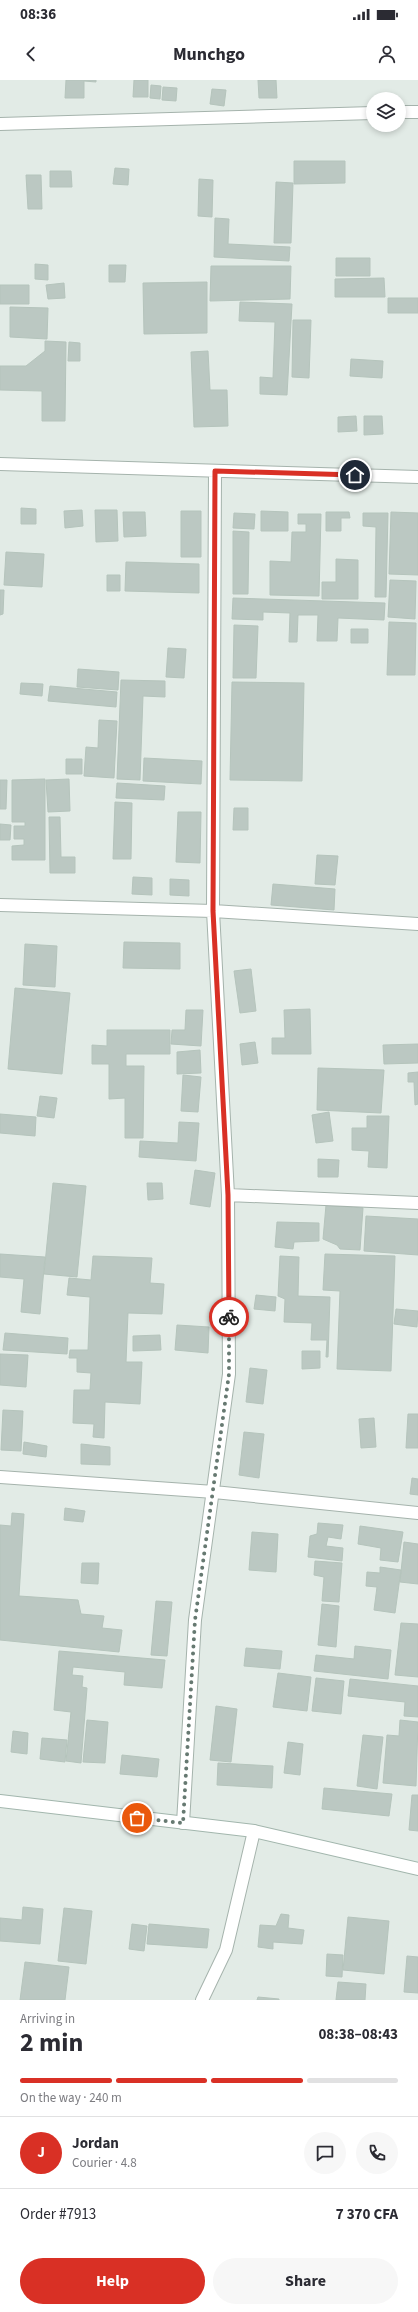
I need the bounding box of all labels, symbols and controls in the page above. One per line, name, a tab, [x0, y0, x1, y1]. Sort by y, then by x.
text: 08:36	[20, 4, 56, 25]
text: Munchgo	[173, 42, 245, 67]
icon: back	[20, 43, 42, 65]
icon: person	[376, 43, 398, 65]
map controls	[366, 92, 406, 132]
button: layers	[366, 92, 406, 132]
pin	[338, 458, 372, 492]
icon: home	[344, 464, 366, 486]
courier	[209, 1297, 249, 1337]
icon: bike	[218, 1306, 240, 1328]
pin	[120, 1801, 154, 1835]
icon: bag	[126, 1807, 148, 1829]
text: Arriving in	[20, 2010, 75, 2028]
text: 2 min	[20, 2024, 83, 2061]
text: 08:38–08:43	[318, 2024, 398, 2045]
text: On the way · 240 m	[20, 2089, 122, 2107]
button: chat	[304, 2132, 346, 2174]
button: phone	[356, 2132, 398, 2174]
text: Jordan	[72, 2133, 119, 2154]
text: J	[37, 2142, 45, 2163]
text: Courier · 4.8	[72, 2154, 137, 2172]
text: Order #7913	[20, 2204, 96, 2225]
text: 7 370 CFA	[336, 2204, 398, 2225]
button: Help	[20, 2258, 205, 2304]
button: Share	[213, 2258, 398, 2304]

